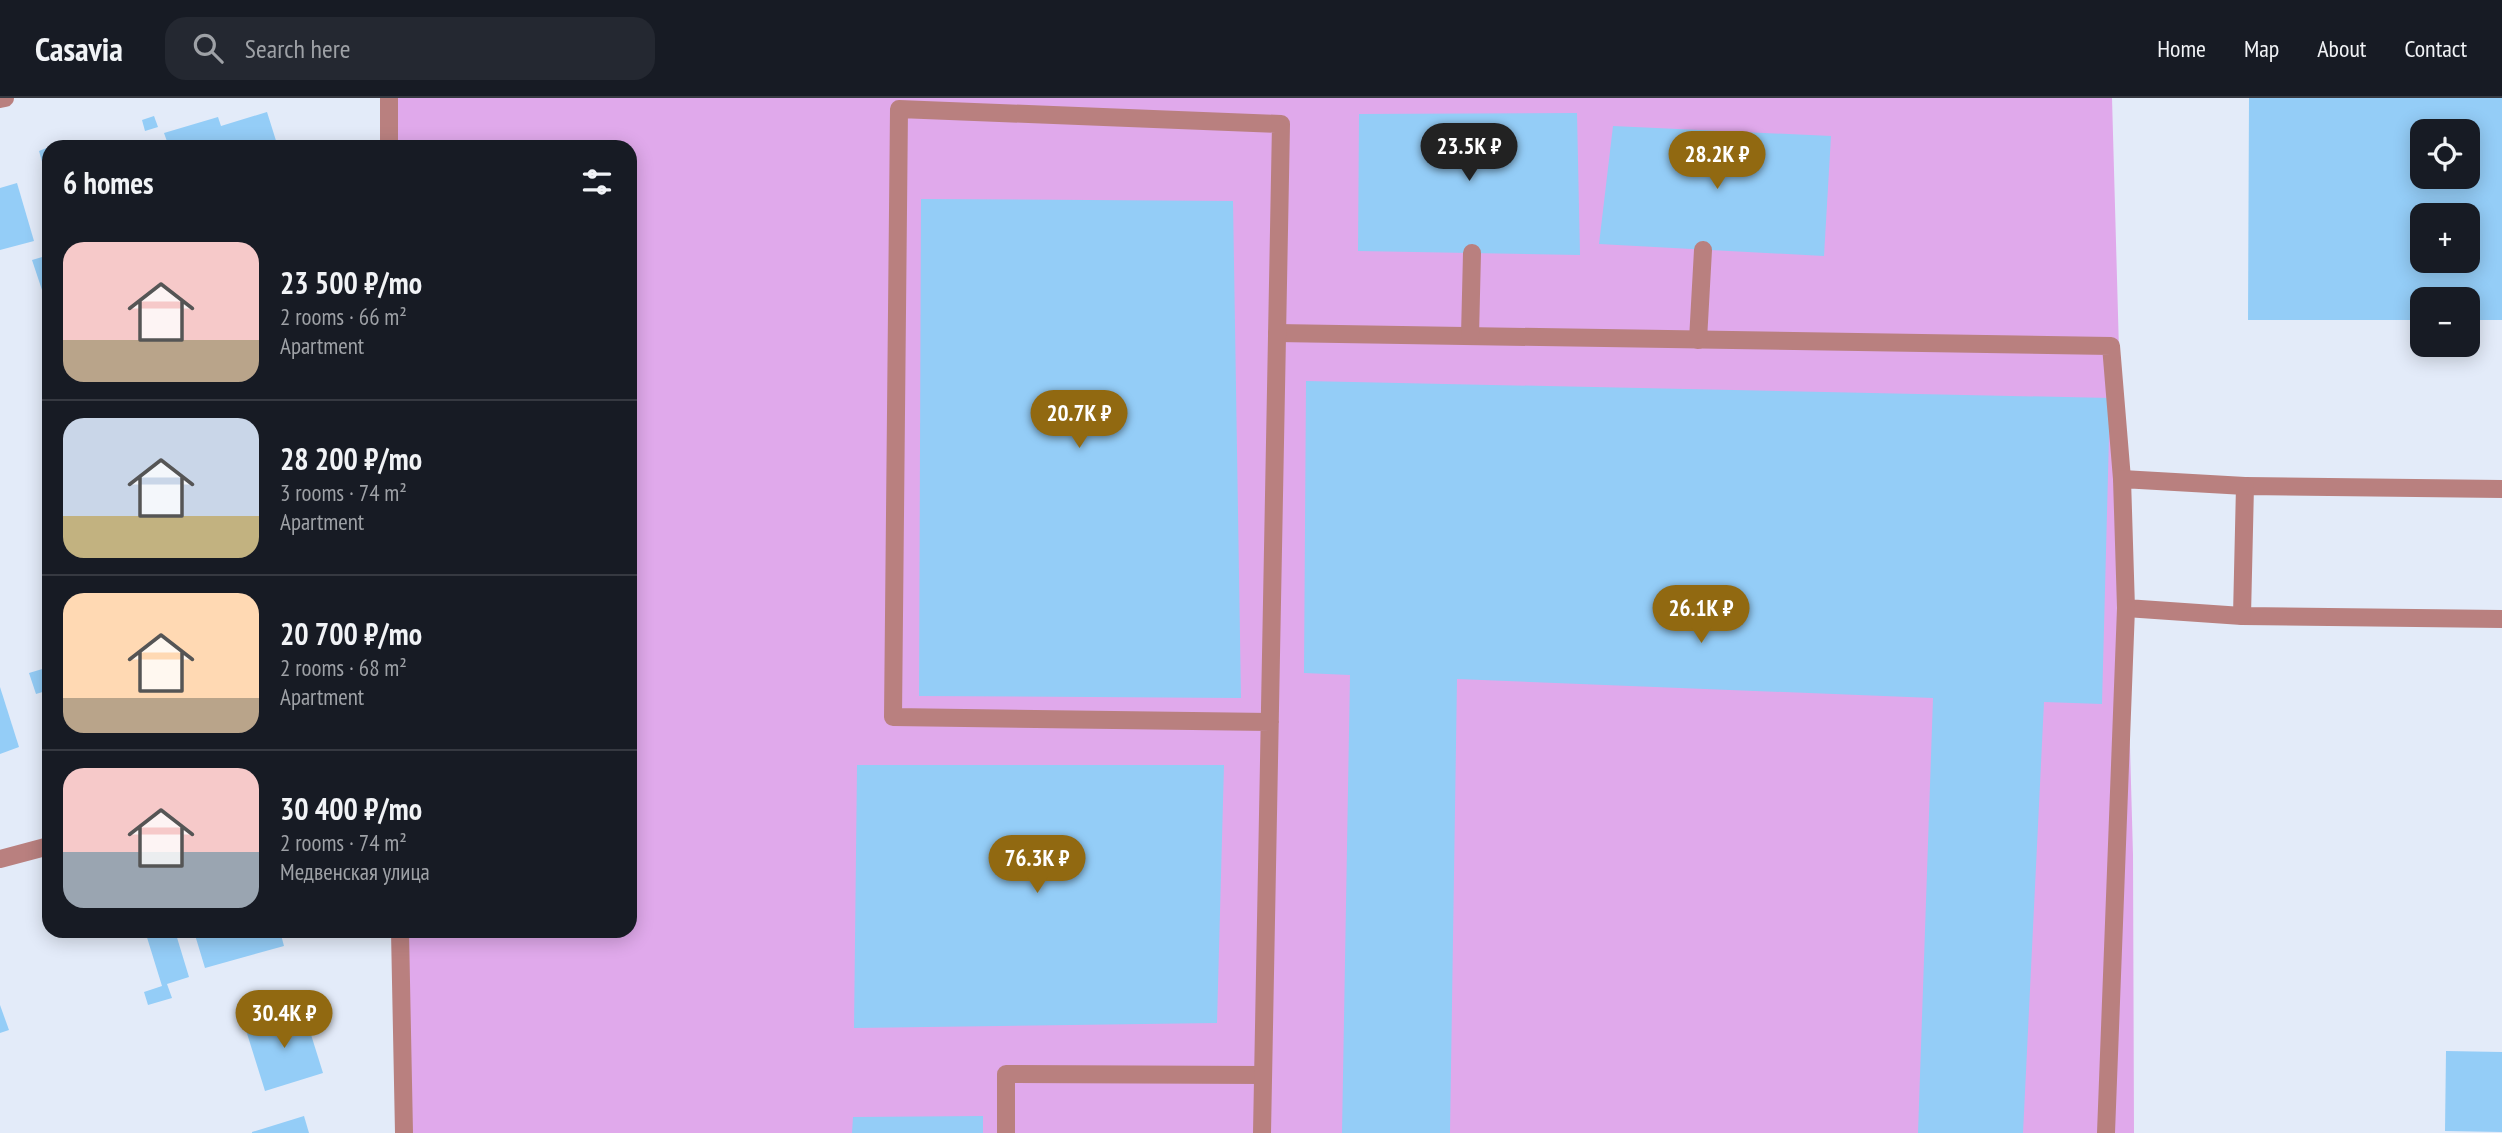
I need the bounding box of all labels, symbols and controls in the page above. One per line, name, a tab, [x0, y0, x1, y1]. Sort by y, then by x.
search box	[165, 17, 655, 80]
text: Casavia	[35, 27, 123, 70]
icon: search	[189, 29, 227, 67]
text: Search here	[245, 32, 351, 65]
text: Home	[2157, 33, 2206, 64]
text: Map	[2244, 33, 2279, 64]
text: About	[2317, 33, 2366, 64]
text: Contact	[2404, 33, 2467, 64]
map controls	[2410, 119, 2480, 357]
button: locate	[2410, 119, 2480, 189]
pin: 23.5K ₽	[1404, 123, 1534, 183]
text: 23.5K ₽	[1437, 131, 1501, 160]
pin: 28.2K ₽	[1652, 132, 1782, 191]
text: 28.2K ₽	[1685, 139, 1749, 168]
text: 6 homes	[63, 163, 154, 202]
icon: filters	[578, 163, 616, 201]
button: +	[2410, 203, 2480, 273]
text: 23 500 ₽/mo	[280, 263, 422, 302]
icon: home	[119, 270, 203, 354]
button: −	[2410, 287, 2480, 357]
text: 2 rooms · 66 m²	[280, 302, 407, 331]
text: Apartment	[280, 331, 364, 360]
pin: 20.7K ₽	[1014, 390, 1144, 450]
text: 20.7K ₽	[1047, 398, 1111, 427]
text: 28 200 ₽/mo	[280, 439, 422, 478]
icon: home	[119, 446, 203, 530]
text: 3 rooms · 74 m²	[280, 478, 407, 507]
text: Apartment	[280, 507, 364, 536]
pin: 26.1K ₽	[1636, 586, 1766, 645]
text: 26.1K ₽	[1669, 593, 1733, 622]
text: 20 700 ₽/mo	[280, 614, 422, 653]
icon: home	[119, 621, 203, 705]
text: 2 rooms · 68 m²	[280, 653, 407, 682]
text: Apartment	[280, 682, 364, 711]
text: 30 400 ₽/mo	[280, 789, 422, 828]
icon: home	[119, 796, 203, 880]
text: 2 rooms · 74 m²	[280, 828, 407, 857]
pin: 76.3K ₽	[972, 836, 1102, 895]
text: 76.3K ₽	[1005, 843, 1069, 872]
text: Медвенская улица	[280, 857, 430, 886]
pin: 30.4K ₽	[219, 990, 349, 1050]
text: 30.4K ₽	[252, 998, 316, 1027]

